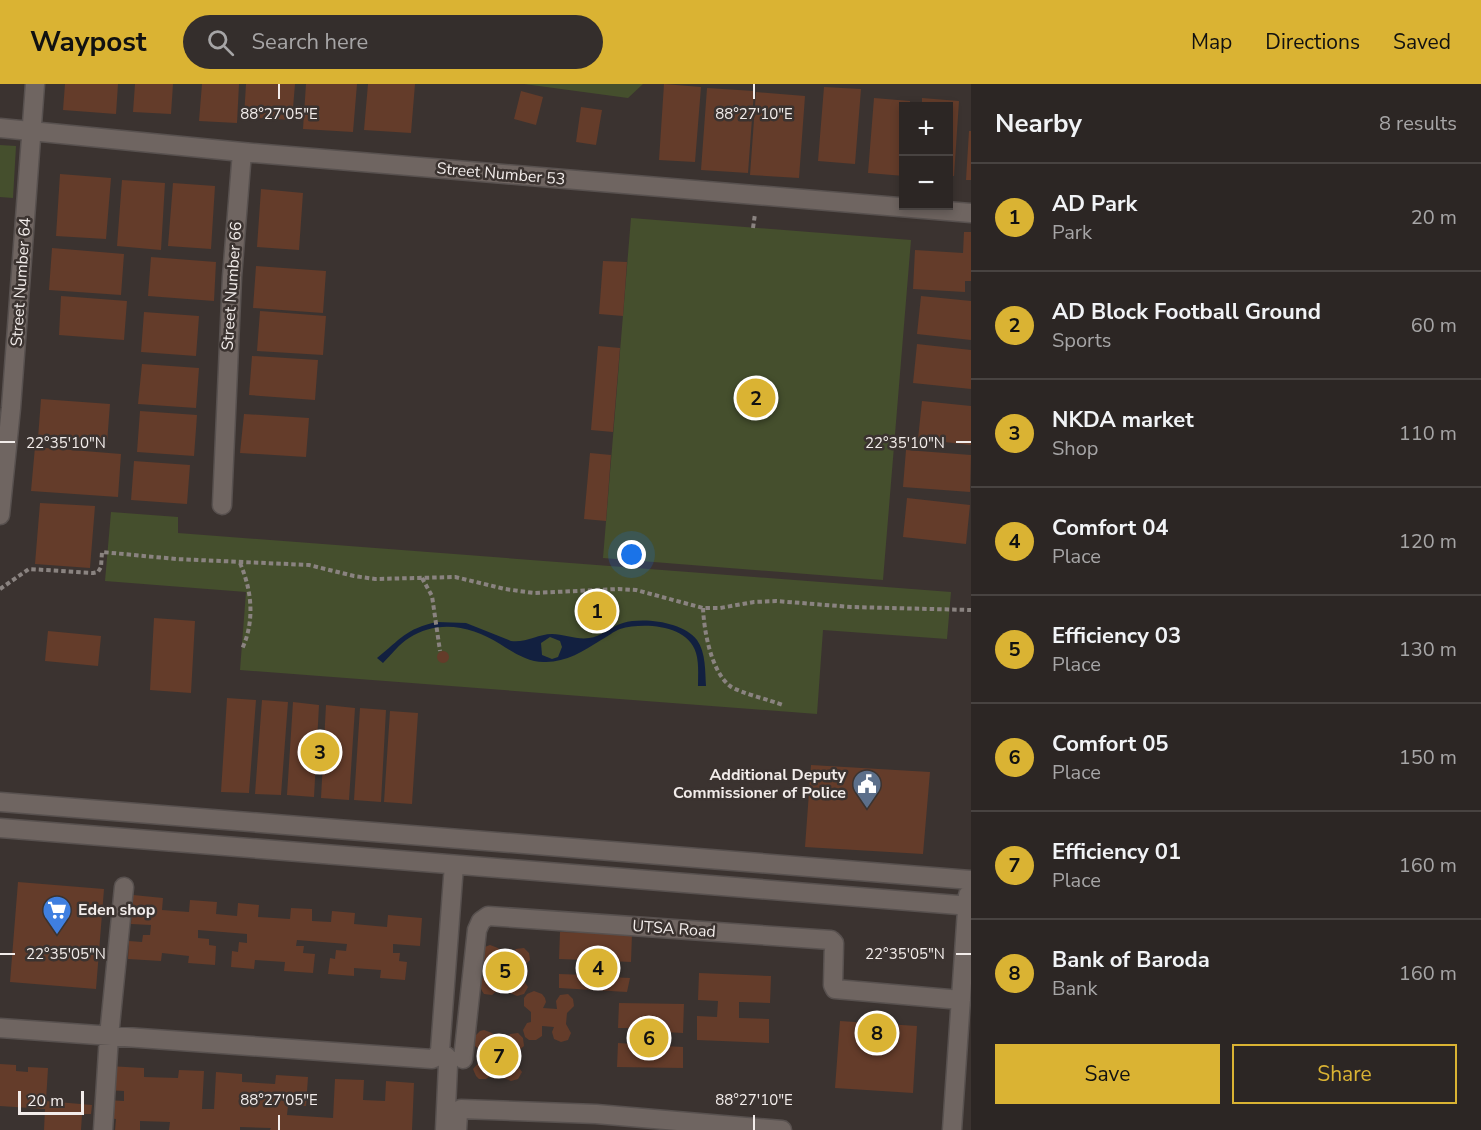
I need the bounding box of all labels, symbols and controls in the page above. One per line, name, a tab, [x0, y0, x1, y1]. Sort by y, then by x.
search box	[183, 15, 603, 69]
text: Waypost	[30, 23, 147, 61]
icon: search	[204, 26, 237, 59]
text: Search here	[252, 27, 368, 57]
text: Map	[1191, 28, 1232, 56]
text: Directions	[1265, 28, 1360, 56]
text: Saved	[1393, 28, 1451, 56]
map controls	[899, 102, 953, 210]
button: +	[899, 102, 953, 156]
text: 88°27'05"E	[240, 104, 318, 124]
text: 88°27'10"E	[715, 104, 793, 124]
text: Nearby	[995, 106, 1082, 141]
text: 8 results	[1379, 110, 1457, 137]
button: −	[899, 156, 953, 210]
street label: Street Number 53	[436, 157, 566, 191]
text: AD Park	[1052, 189, 1137, 219]
text: 1	[1009, 204, 1021, 231]
text: 20 m	[1411, 204, 1457, 231]
street label: Street Number 64	[6, 216, 37, 347]
text: Park	[1052, 219, 1092, 246]
street label: Street Number 66	[217, 221, 247, 351]
text: AD Block Football Ground	[1052, 297, 1321, 327]
text: 2	[1009, 312, 1021, 339]
text: 60 m	[1411, 312, 1457, 339]
text: Sports	[1052, 327, 1111, 354]
pin: 2	[736, 376, 776, 420]
text: NKDA market	[1052, 405, 1194, 435]
text: 3	[1009, 420, 1021, 447]
text: 110 m	[1399, 420, 1457, 447]
text: 22°35'10"N	[26, 433, 106, 453]
text: 22°35'10"N	[865, 433, 945, 453]
text: Shop	[1052, 435, 1098, 462]
text: Comfort 04	[1052, 513, 1169, 543]
text: 4	[1009, 528, 1021, 555]
text: 120 m	[1399, 528, 1457, 555]
your location	[617, 540, 646, 569]
text: Place	[1052, 543, 1101, 570]
pin: 1	[578, 588, 616, 634]
text: Efficiency 03	[1052, 621, 1181, 651]
text: 5	[1009, 636, 1021, 663]
text: 130 m	[1399, 636, 1457, 663]
text: Place	[1052, 651, 1101, 678]
text: Comfort 05	[1052, 729, 1169, 759]
pin: 3	[300, 730, 340, 774]
text: 6	[1009, 744, 1021, 771]
text: 150 m	[1399, 744, 1457, 771]
text: Place	[1052, 759, 1101, 786]
place label: Additional Deputy Commissioner of Police	[673, 764, 847, 804]
public building icon: Additional Deputy Commissioner of Police	[851, 768, 883, 810]
text: Efficiency 01	[1052, 837, 1181, 867]
text: 7	[1009, 852, 1021, 879]
text: 160 m	[1399, 852, 1457, 879]
text: Place	[1052, 867, 1101, 894]
supermarket icon: Eden shop	[41, 894, 73, 936]
place label: Eden shop	[78, 899, 155, 921]
street label: UTSA Road	[631, 915, 717, 943]
text: 22°35'05"N	[26, 944, 106, 964]
text: 22°35'05"N	[865, 944, 945, 964]
text: Bank of Baroda	[1052, 945, 1210, 975]
pin: 4	[578, 946, 618, 990]
pin: 5	[486, 948, 524, 994]
text: 8	[1009, 960, 1021, 987]
text: 160 m	[1399, 960, 1457, 987]
text: Bank	[1052, 975, 1097, 1002]
pin: 8	[858, 1010, 896, 1056]
pin: 6	[630, 1016, 668, 1060]
pin: 7	[480, 1034, 518, 1078]
button: Save	[995, 1044, 1220, 1104]
button: Share	[1232, 1044, 1457, 1104]
scale bar	[18, 1088, 84, 1116]
text: 20 m	[27, 1090, 64, 1112]
text: 88°27'05"E	[240, 1090, 318, 1110]
text: 88°27'10"E	[715, 1090, 793, 1110]

